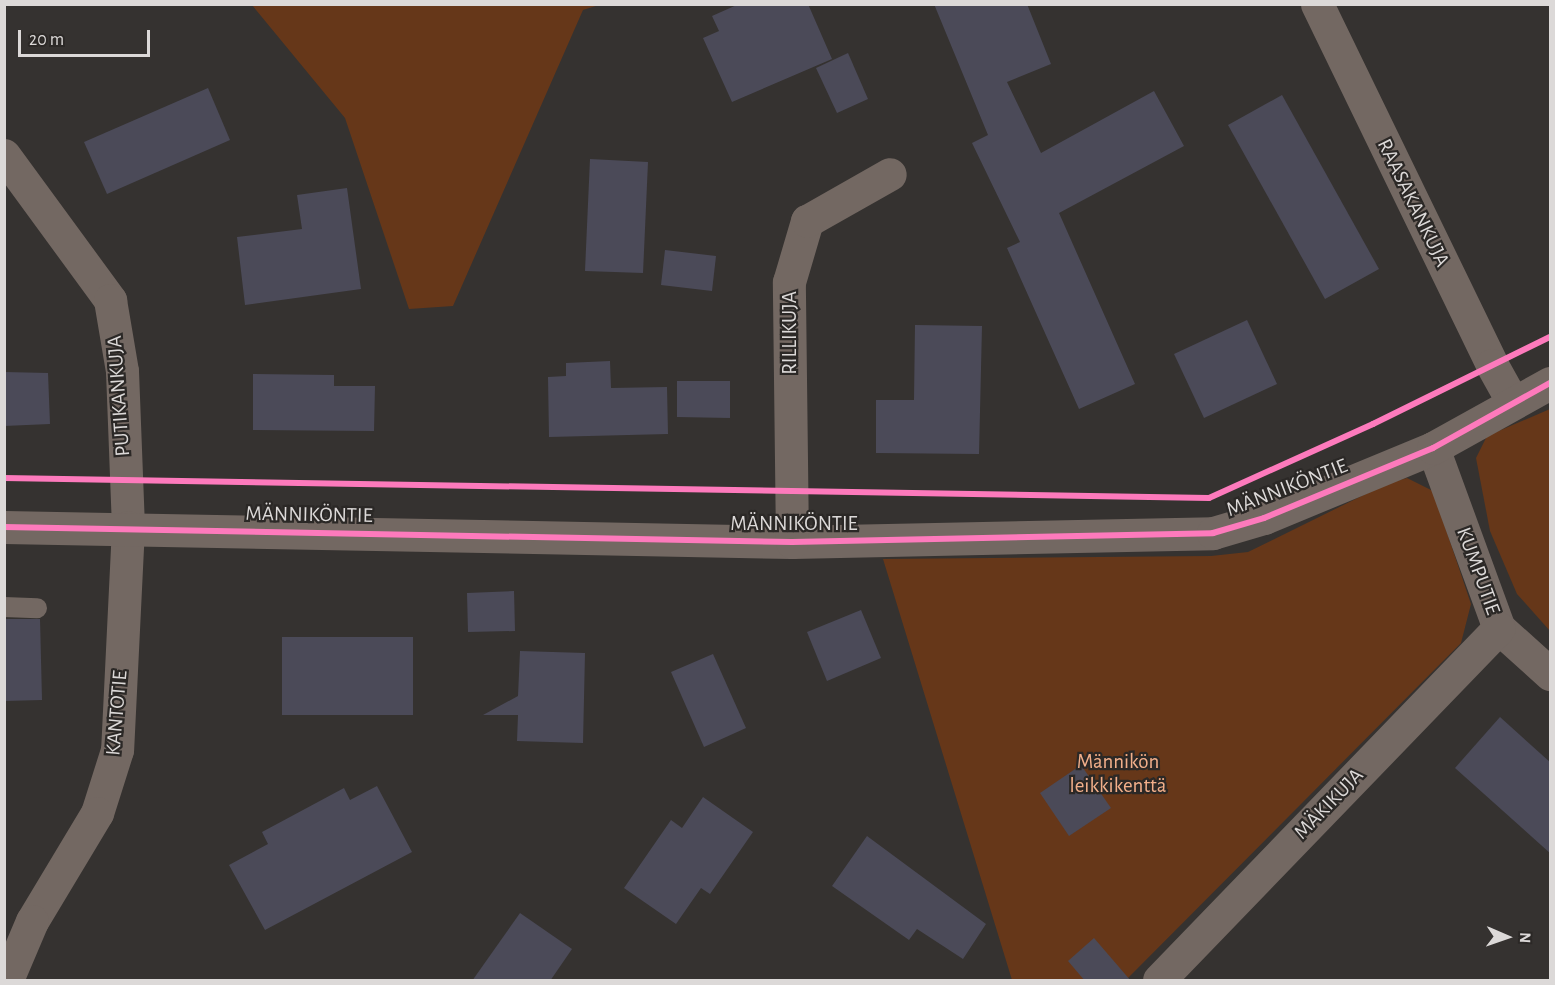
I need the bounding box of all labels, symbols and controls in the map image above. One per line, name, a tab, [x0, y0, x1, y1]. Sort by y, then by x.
scale bar	[21, 18, 153, 56]
text: 20 m	[29, 31, 64, 49]
street label: RAASAKANKUJA	[1371, 135, 1455, 271]
street label: RILLIKUJA	[777, 291, 803, 375]
street label: PUTIKANKUJA	[102, 335, 136, 457]
street label: MÄNNIKÖNTIE	[1223, 453, 1351, 523]
street label: MÄNNIKÖNTIE	[245, 501, 373, 529]
street label: MÄNNIKÖNTIE	[730, 511, 858, 537]
street label: KUMPUTIE	[1451, 524, 1505, 618]
street label: KANTOTIE	[101, 669, 133, 757]
park label: Männikön leikkikenttä	[1069, 749, 1167, 799]
street label: MÄKIKUJA	[1289, 763, 1369, 845]
north arrow	[1477, 907, 1537, 967]
text: N	[1517, 932, 1533, 943]

